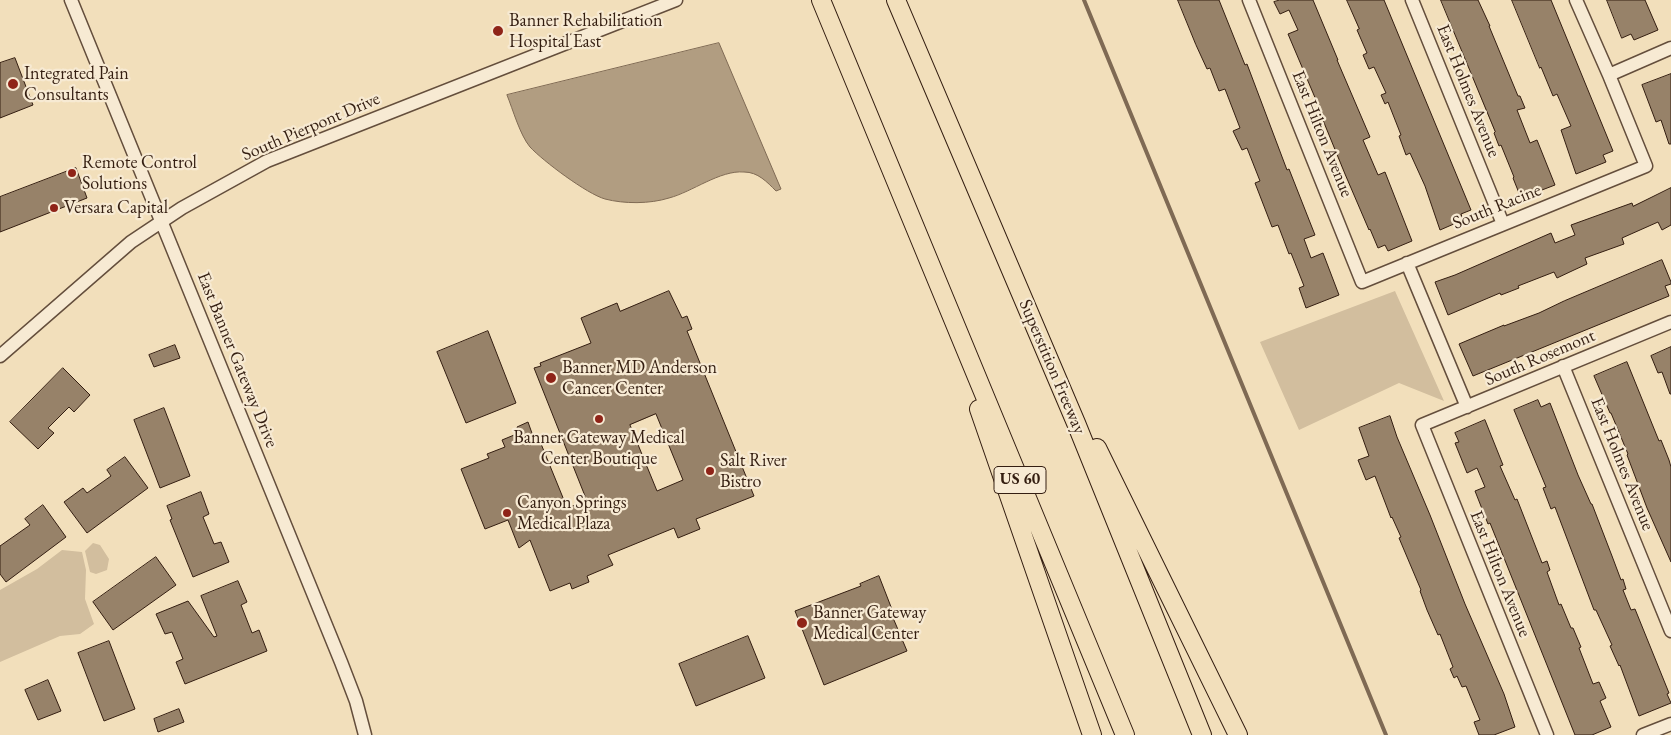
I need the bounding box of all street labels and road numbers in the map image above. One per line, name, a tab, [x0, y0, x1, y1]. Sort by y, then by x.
street label: East Holmes Avenue	[1431, 21, 1505, 161]
street label: East Hilton Avenue	[1287, 68, 1357, 200]
street label: South Pierpont Drive	[239, 88, 383, 166]
street label: South Racine	[1450, 179, 1544, 235]
street label: East Banner Gateway Drive	[192, 269, 282, 451]
street label: Superstition Freeway	[1014, 296, 1090, 438]
street label: South Rosemont	[1481, 325, 1599, 391]
street label: East Holmes Avenue	[1585, 394, 1659, 534]
road number: US 60	[994, 466, 1046, 494]
street label: East Hilton Avenue	[1465, 508, 1535, 640]

